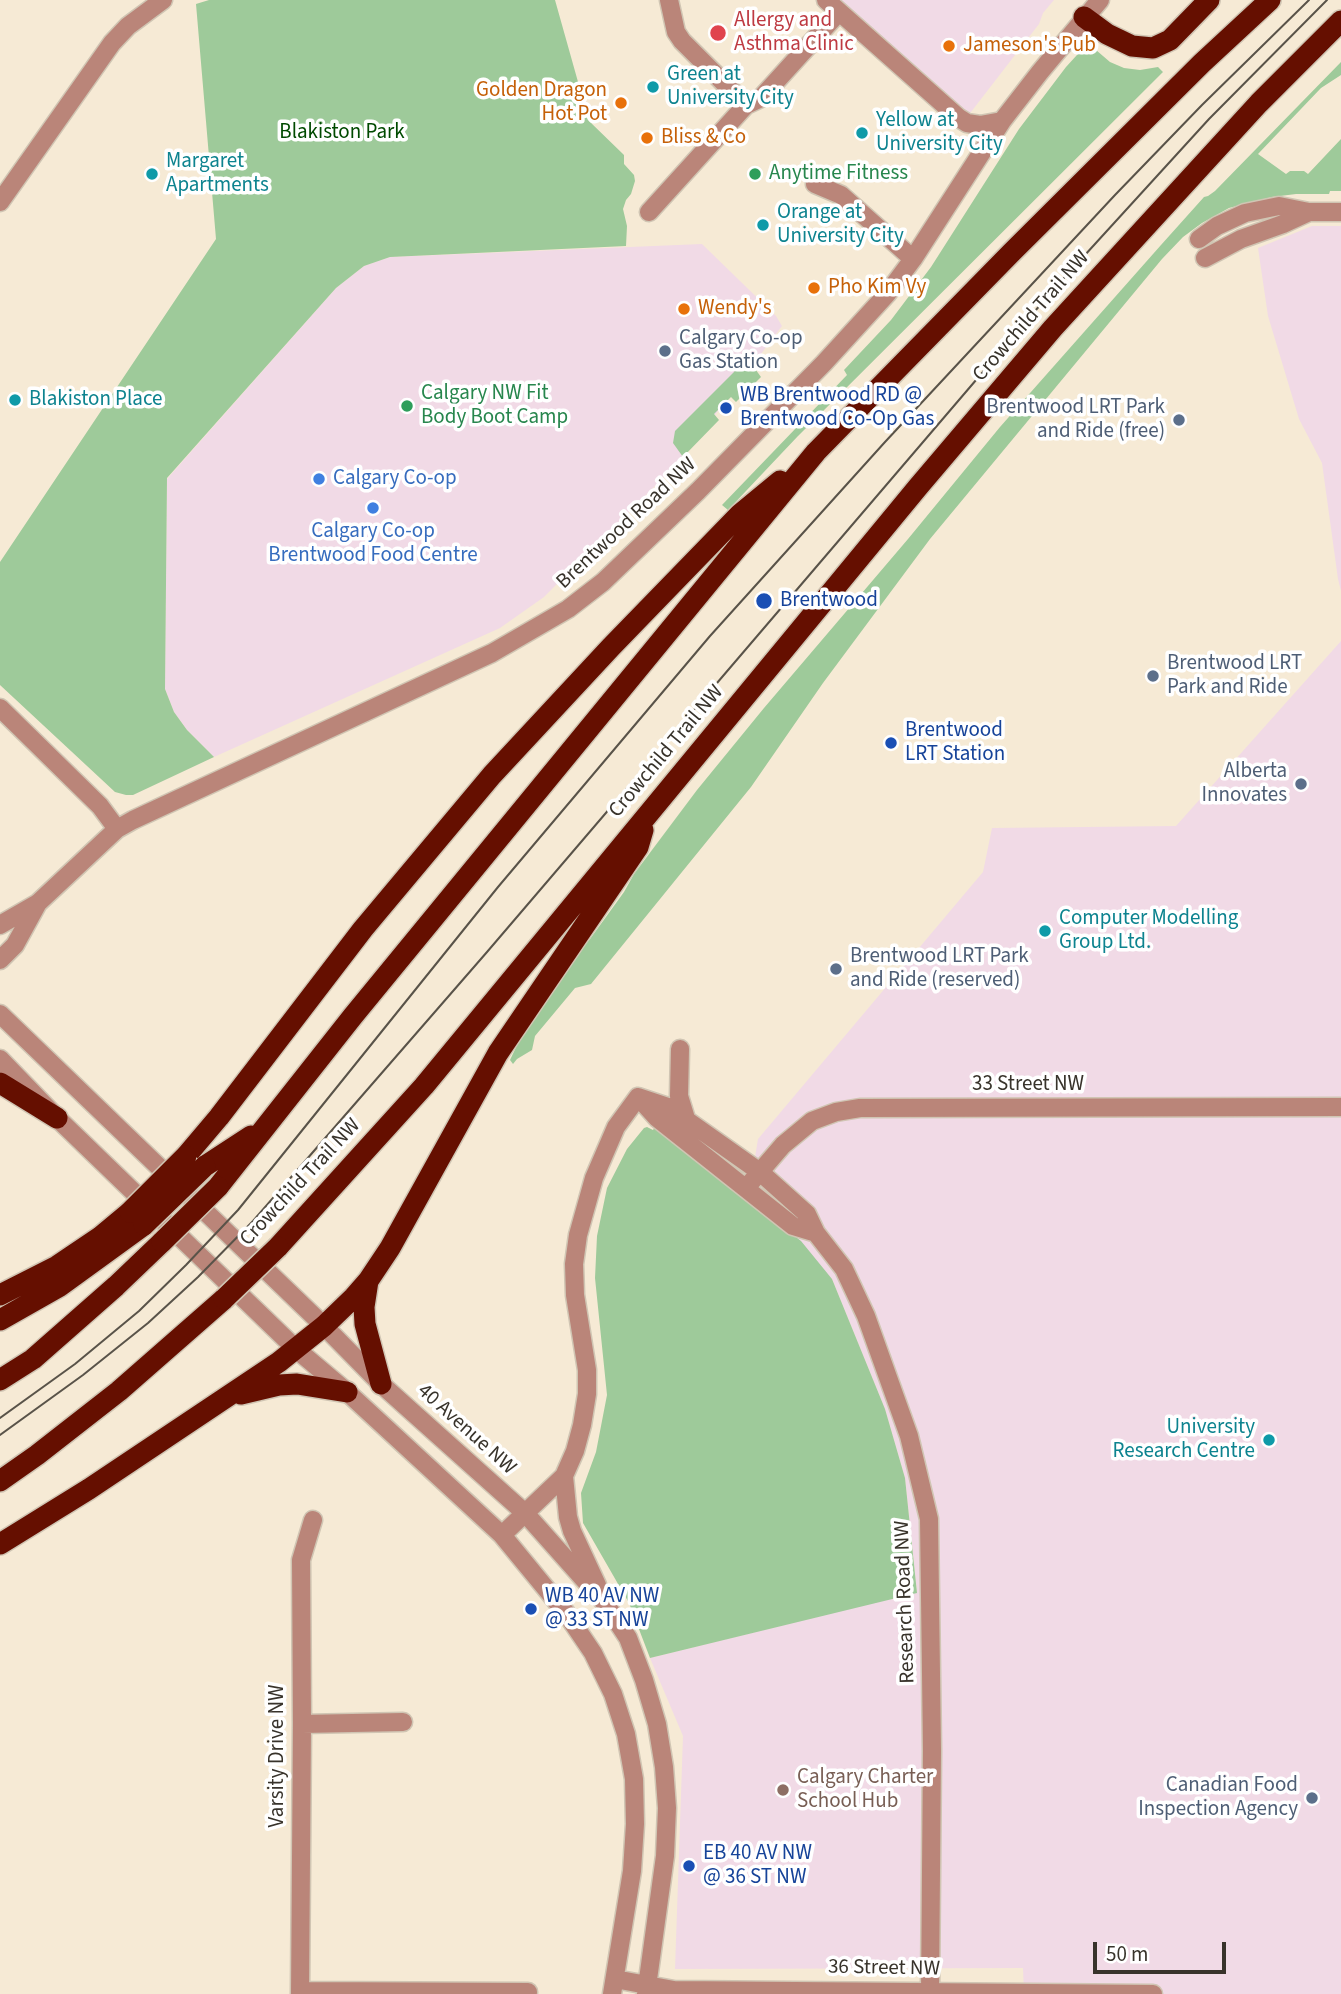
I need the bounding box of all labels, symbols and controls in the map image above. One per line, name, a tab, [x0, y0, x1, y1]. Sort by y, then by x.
place label: Allergy and Asthma Clinic	[734, 8, 854, 58]
marker: Allergy and Asthma Clinic	[708, 23, 728, 43]
place label: Jameson's Pub	[963, 33, 1096, 59]
marker: Jameson's Pub	[941, 38, 957, 54]
place label: Green at University City	[667, 62, 794, 112]
place label: Golden Dragon Hot Pot	[476, 78, 607, 128]
marker: Green at University City	[645, 79, 661, 95]
marker: Golden Dragon Hot Pot	[613, 95, 629, 111]
place label: Yellow at University City	[876, 108, 1003, 158]
park label: Blakiston Park	[279, 120, 405, 146]
place label: Bliss & Co	[661, 125, 746, 151]
marker: Yellow at University City	[854, 125, 870, 141]
marker: Bliss & Co	[639, 130, 655, 146]
place label: Margaret Apartments	[166, 149, 269, 199]
place label: Anytime Fitness	[769, 161, 908, 187]
marker: Margaret Apartments	[144, 166, 160, 182]
marker: Anytime Fitness	[747, 166, 763, 182]
place label: Orange at University City	[777, 200, 904, 250]
marker: Orange at University City	[755, 217, 771, 233]
street label: Crowchild Trail NW	[968, 246, 1096, 388]
place label: Pho Kim Vy	[828, 275, 926, 301]
marker: Pho Kim Vy	[806, 280, 822, 296]
place label: Wendy's	[698, 296, 771, 322]
marker: Wendy's	[676, 301, 692, 317]
place label: Calgary Co-op Gas Station	[679, 326, 803, 376]
marker: Calgary Co-op Gas Station	[657, 343, 673, 359]
place label: Calgary NW Fit Body Boot Camp	[421, 381, 568, 431]
place label: WB Brentwood RD @ Brentwood Co-Op Gas	[740, 383, 934, 433]
place label: Blakiston Place	[29, 387, 162, 413]
marker: Blakiston Place	[7, 392, 23, 408]
place label: Brentwood LRT Park and Ride (free)	[986, 395, 1165, 445]
marker: Calgary NW Fit Body Boot Camp	[399, 398, 415, 414]
marker: WB Brentwood RD @ Brentwood Co-Op Gas	[718, 400, 734, 416]
marker: Brentwood LRT Park and Ride (free)	[1171, 412, 1187, 428]
street label: Brentwood Road NW	[552, 453, 702, 595]
place label: Calgary Co-op	[333, 466, 457, 492]
marker: Calgary Co-op	[311, 471, 327, 487]
marker: Calgary Co-op Brentwood Food Centre	[365, 500, 381, 516]
place label: Calgary Co-op Brentwood Food Centre	[268, 519, 478, 569]
place label: Brentwood	[780, 588, 878, 614]
marker: Brentwood	[754, 591, 774, 611]
place label: Brentwood LRT Park and Ride	[1167, 651, 1302, 701]
marker: Brentwood LRT Park and Ride	[1145, 668, 1161, 684]
street label: Crowchild Trail NW	[604, 681, 730, 823]
place label: Brentwood LRT Station	[905, 718, 1005, 768]
marker: Brentwood LRT Station	[883, 735, 899, 751]
place label: Alberta Innovates	[1201, 759, 1287, 809]
marker: Alberta Innovates	[1293, 776, 1309, 792]
place label: Computer Modelling Group Ltd.	[1059, 906, 1238, 956]
marker: Computer Modelling Group Ltd.	[1037, 923, 1053, 939]
place label: Brentwood LRT Park and Ride (reserved)	[850, 944, 1029, 994]
marker: Brentwood LRT Park and Ride (reserved)	[828, 961, 844, 977]
street label: 33 Street NW	[972, 1072, 1084, 1098]
street label: Crowchild Trail NW	[235, 1114, 367, 1252]
street label: 40 Avenue NW	[411, 1379, 521, 1481]
place label: University Research Centre	[1113, 1415, 1255, 1465]
marker: University Research Centre	[1261, 1432, 1277, 1448]
street label: Research Road NW	[891, 1520, 921, 1684]
place label: WB 40 AV NW @ 33 ST NW	[545, 1584, 659, 1634]
marker: WB 40 AV NW @ 33 ST NW	[523, 1601, 539, 1617]
street label: Varsity Drive NW	[265, 1684, 291, 1828]
place label: Calgary Charter School Hub	[797, 1765, 933, 1815]
place label: Canadian Food Inspection Agency	[1138, 1773, 1298, 1823]
marker: Calgary Charter School Hub	[775, 1782, 791, 1798]
marker: Canadian Food Inspection Agency	[1304, 1790, 1320, 1806]
place label: EB 40 AV NW @ 36 ST NW	[703, 1841, 812, 1891]
marker: EB 40 AV NW @ 36 ST NW	[681, 1858, 697, 1874]
scale bar	[1096, 1927, 1229, 1971]
text: 50 m	[1106, 1939, 1148, 1969]
street label: 36 Street NW	[828, 1955, 940, 1983]

